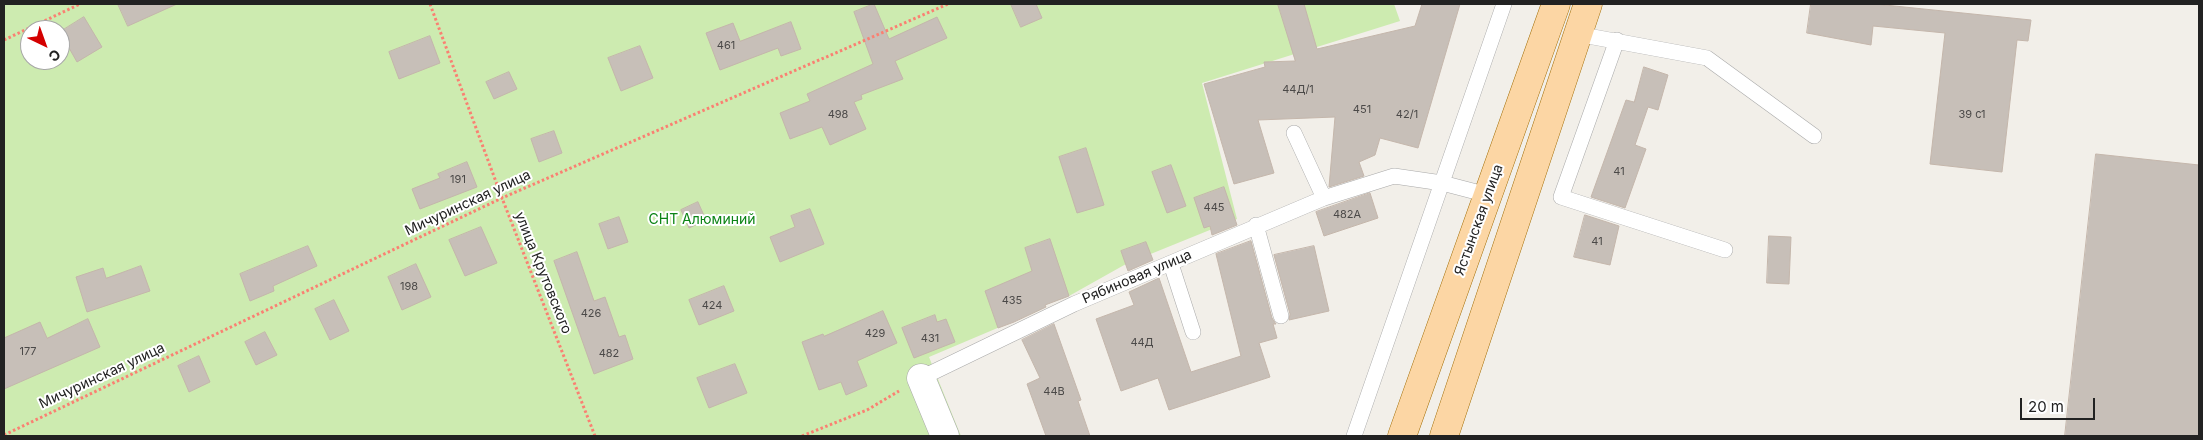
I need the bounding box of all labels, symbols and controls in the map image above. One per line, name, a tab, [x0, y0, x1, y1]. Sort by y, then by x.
north arrow	[20, 20, 70, 70]
house number: 461	[717, 39, 735, 53]
text: С	[45, 46, 64, 66]
house number: 44Д/1	[1282, 83, 1314, 97]
house number: 451	[1353, 103, 1371, 117]
house number: 498	[828, 108, 848, 122]
house number: 42/1	[1396, 108, 1418, 122]
house number: 39 с1	[1958, 108, 1986, 122]
street label: Ястынская улица	[1451, 162, 1507, 278]
house number: 41	[1613, 165, 1625, 179]
street label: Мичуринская улица	[402, 166, 534, 240]
house number: 191	[450, 173, 466, 187]
house number: 445	[1204, 201, 1224, 215]
house number: 482А	[1333, 208, 1361, 222]
street label: улица Крутовского	[511, 210, 575, 336]
park label: СНТ Алюминий	[648, 212, 756, 228]
house number: 41	[1591, 235, 1603, 249]
street label: Рябиновая улица	[1080, 246, 1194, 308]
house number: 198	[400, 280, 418, 294]
house number: 435	[1002, 294, 1022, 308]
house number: 424	[702, 299, 722, 313]
house number: 426	[581, 307, 601, 321]
house number: 429	[865, 327, 885, 341]
house number: 431	[921, 332, 939, 346]
house number: 44Д	[1130, 336, 1154, 350]
street label: Мичуринская улица	[36, 339, 168, 413]
house number: 177	[19, 345, 37, 359]
house number: 482	[599, 347, 619, 361]
house number: 44В	[1043, 385, 1065, 399]
scale bar	[2023, 388, 2098, 420]
text: 20 m	[2028, 397, 2064, 416]

